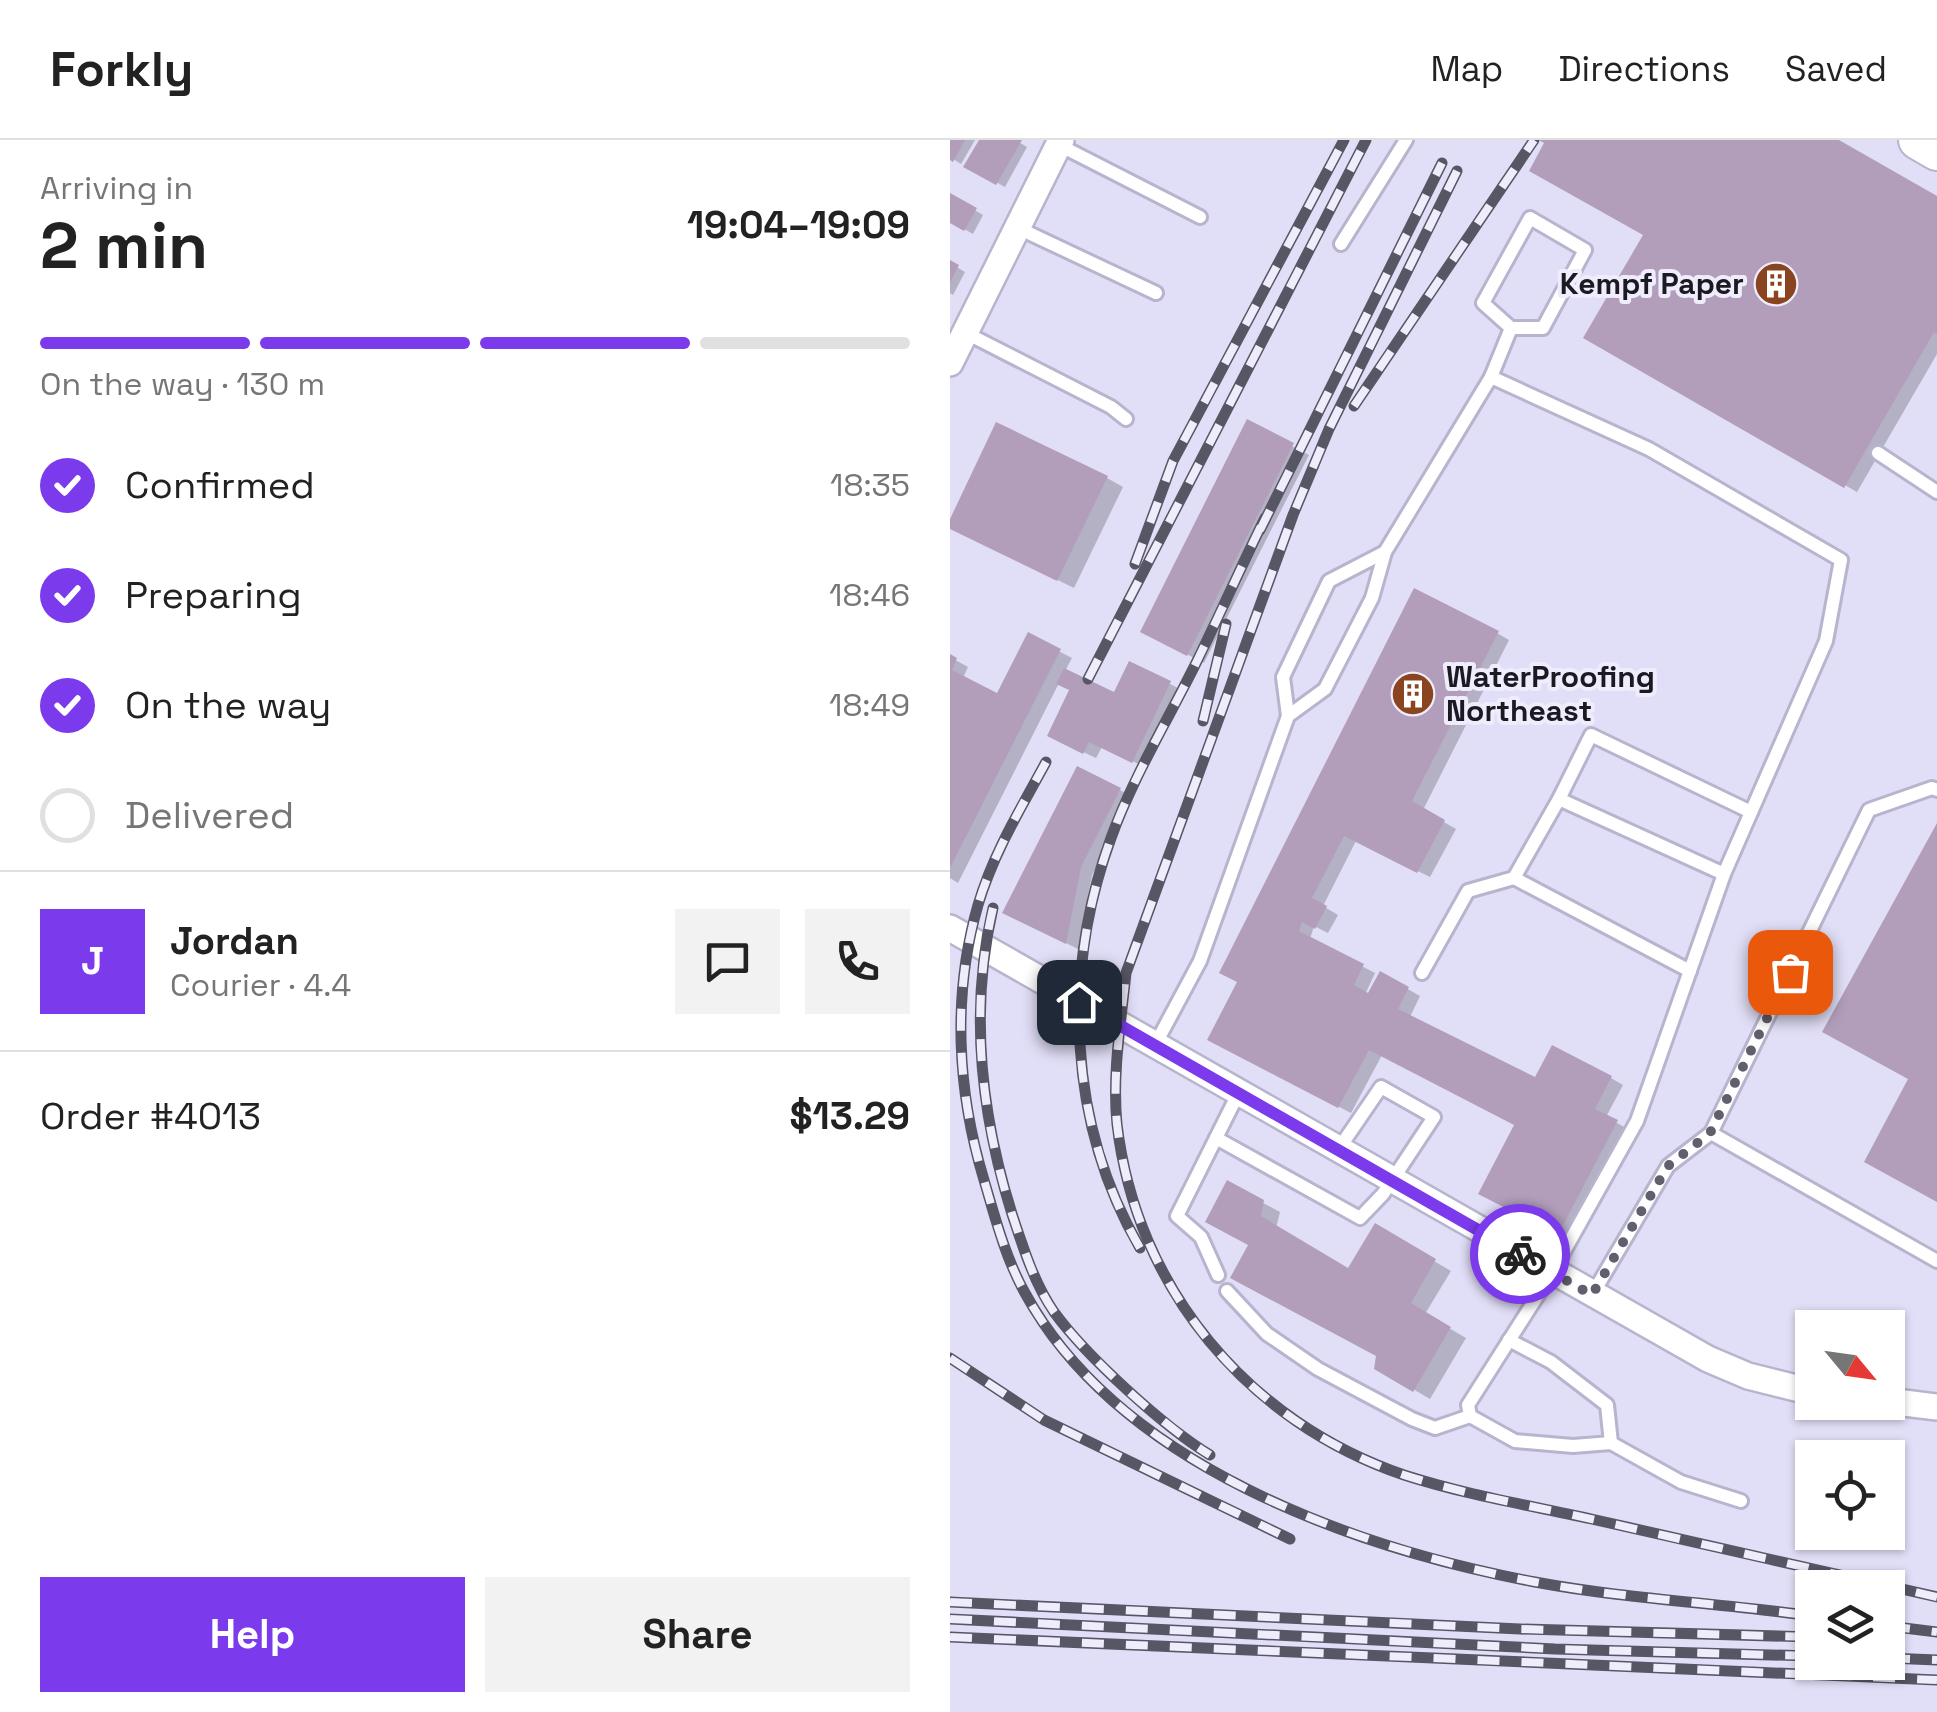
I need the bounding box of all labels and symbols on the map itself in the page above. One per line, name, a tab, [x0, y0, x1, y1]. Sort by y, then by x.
building icon: Kempf Paper	[1753, 261, 1799, 307]
place label: Kempf Paper	[1560, 264, 1744, 303]
place label: WaterProofing Northeast	[1446, 657, 1655, 730]
building icon: WaterProofing Northeast	[1390, 671, 1436, 717]
pin	[1748, 930, 1833, 1015]
pin	[1037, 960, 1122, 1045]
courier	[1470, 1204, 1570, 1304]
north arrow	[1795, 1310, 1905, 1420]

